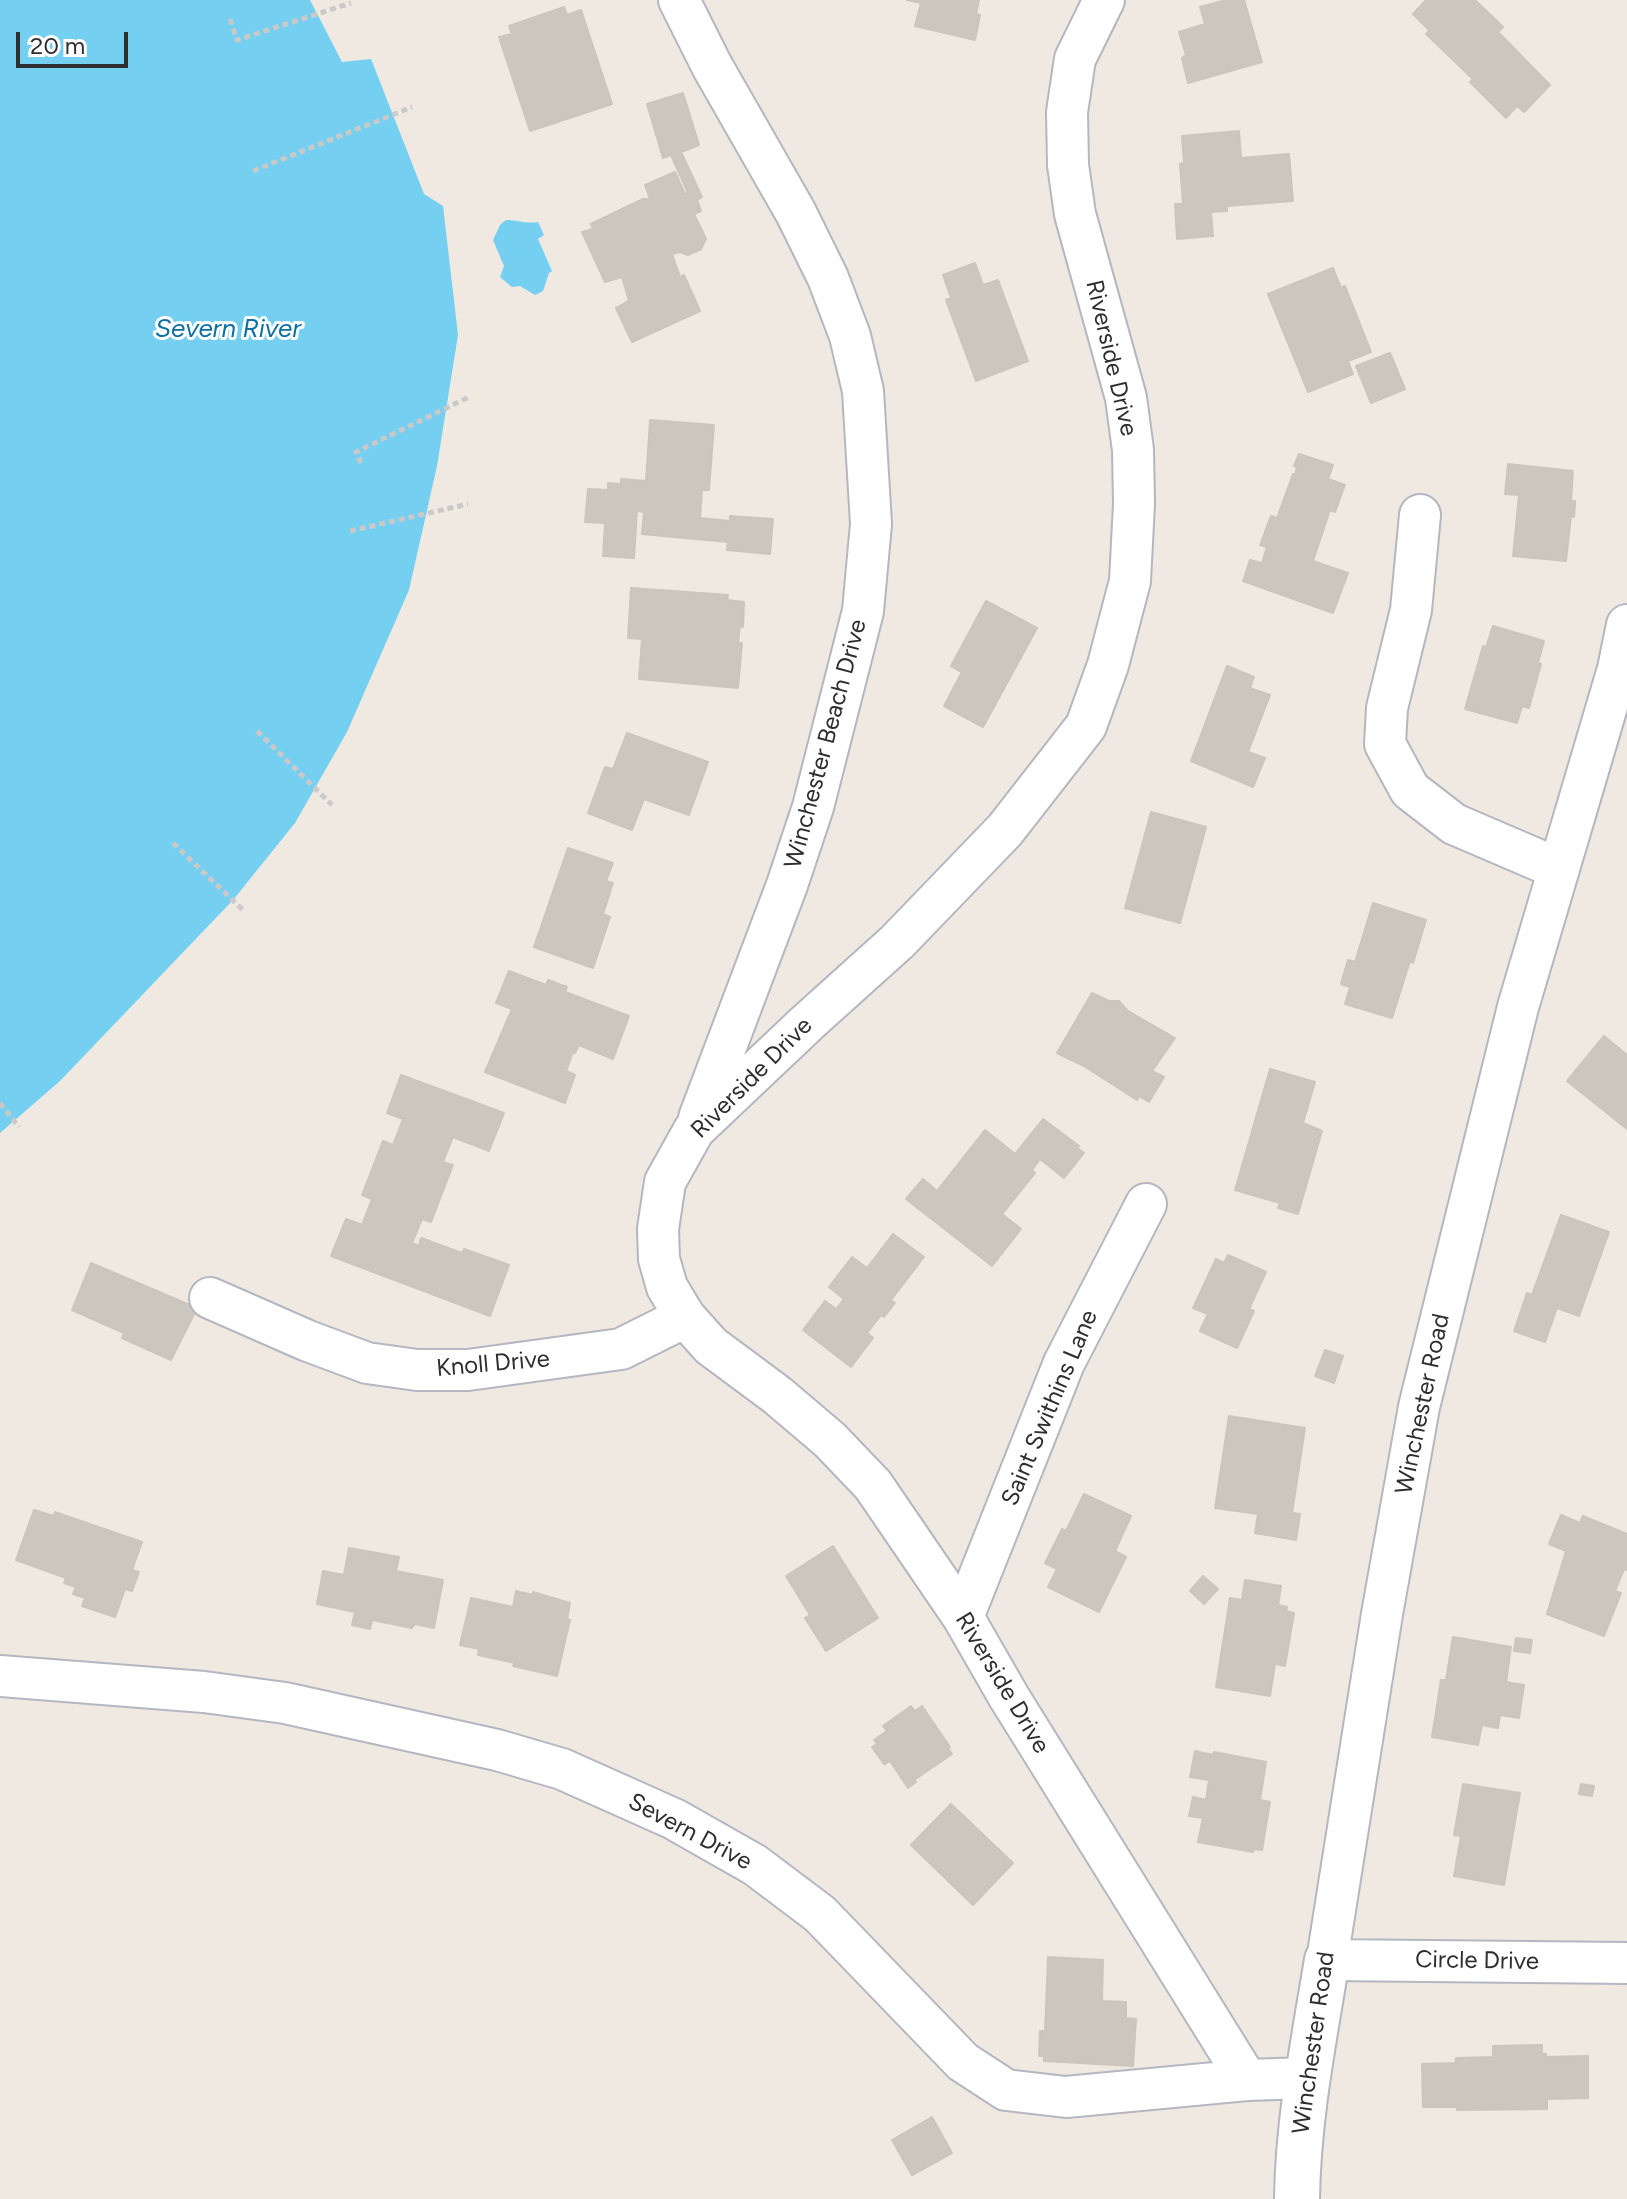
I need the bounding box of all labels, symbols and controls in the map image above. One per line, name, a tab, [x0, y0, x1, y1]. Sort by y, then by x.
scale bar	[20, 16, 132, 66]
text: 20 m	[30, 31, 85, 60]
street label: Riverside Drive	[1079, 277, 1143, 439]
water label: Severn River	[155, 313, 301, 345]
street label: Winchester Beach Drive	[779, 616, 873, 872]
street label: Riverside Drive	[685, 1011, 819, 1145]
street label: Saint Swithins Lane	[996, 1306, 1104, 1510]
street label: Winchester Road	[1390, 1311, 1456, 1497]
street label: Knoll Drive	[435, 1345, 551, 1383]
street label: Riverside Drive	[949, 1607, 1055, 1759]
street label: Severn Drive	[623, 1787, 757, 1877]
street label: Circle Drive	[1415, 1946, 1539, 1976]
street label: Winchester Road	[1287, 1950, 1341, 2136]

